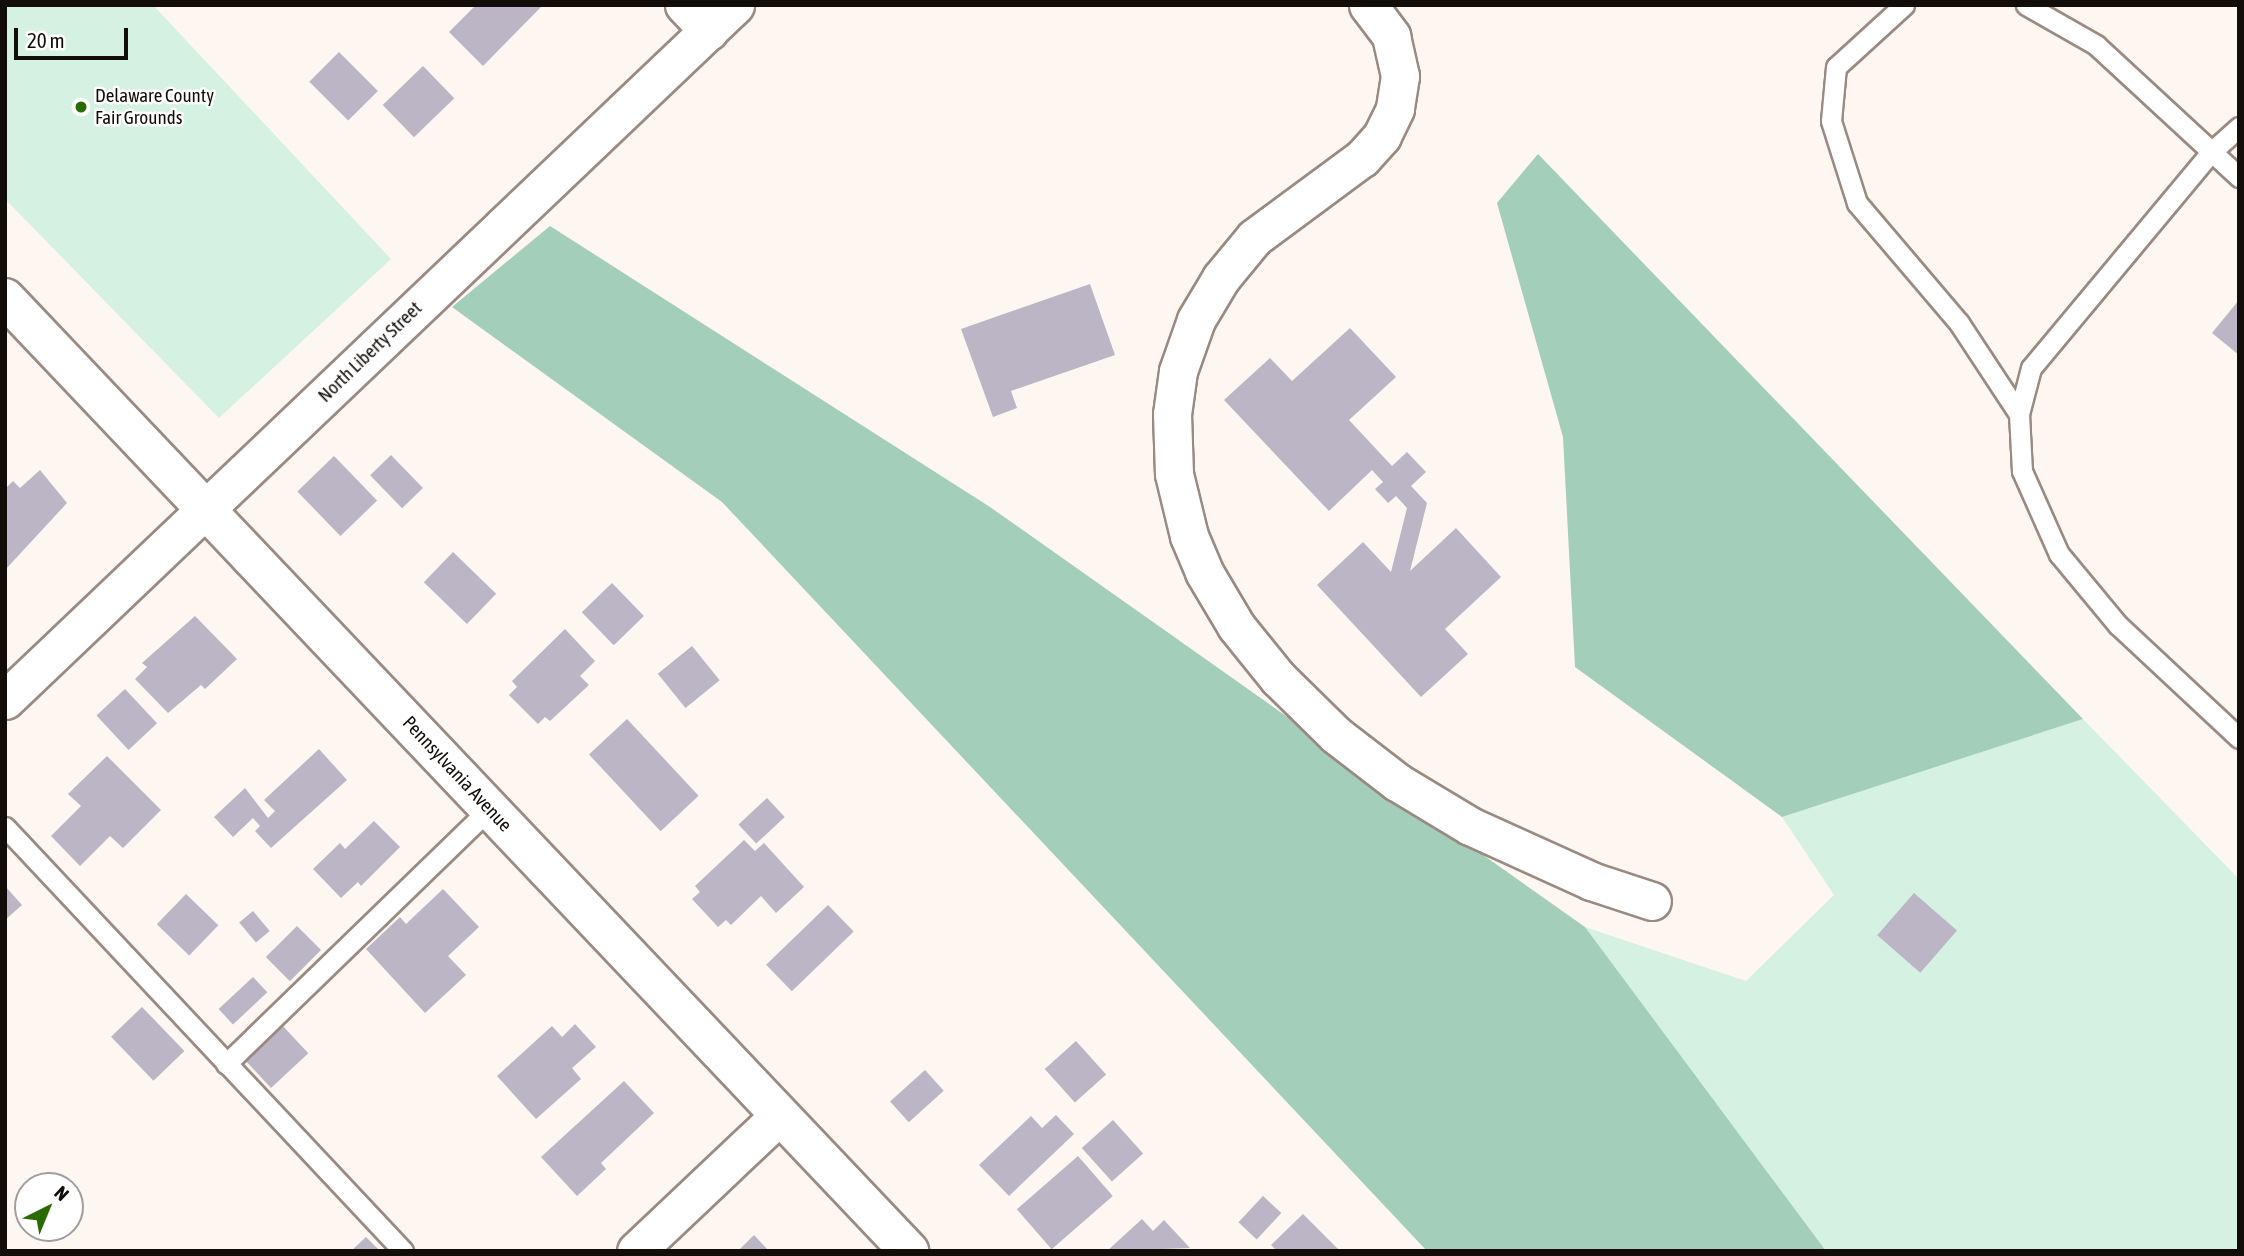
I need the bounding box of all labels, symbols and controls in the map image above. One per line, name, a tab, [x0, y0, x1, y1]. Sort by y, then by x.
scale bar	[18, 14, 131, 58]
text: 20 m	[27, 28, 65, 52]
place label: Delaware County Fair Grounds	[95, 85, 214, 129]
marker: Delaware County Fair Grounds	[73, 99, 89, 115]
street label: North Liberty Street	[313, 297, 427, 407]
street label: Pennsylvania Avenue	[398, 712, 516, 836]
north arrow	[14, 1172, 84, 1242]
text: N	[50, 1181, 74, 1205]

